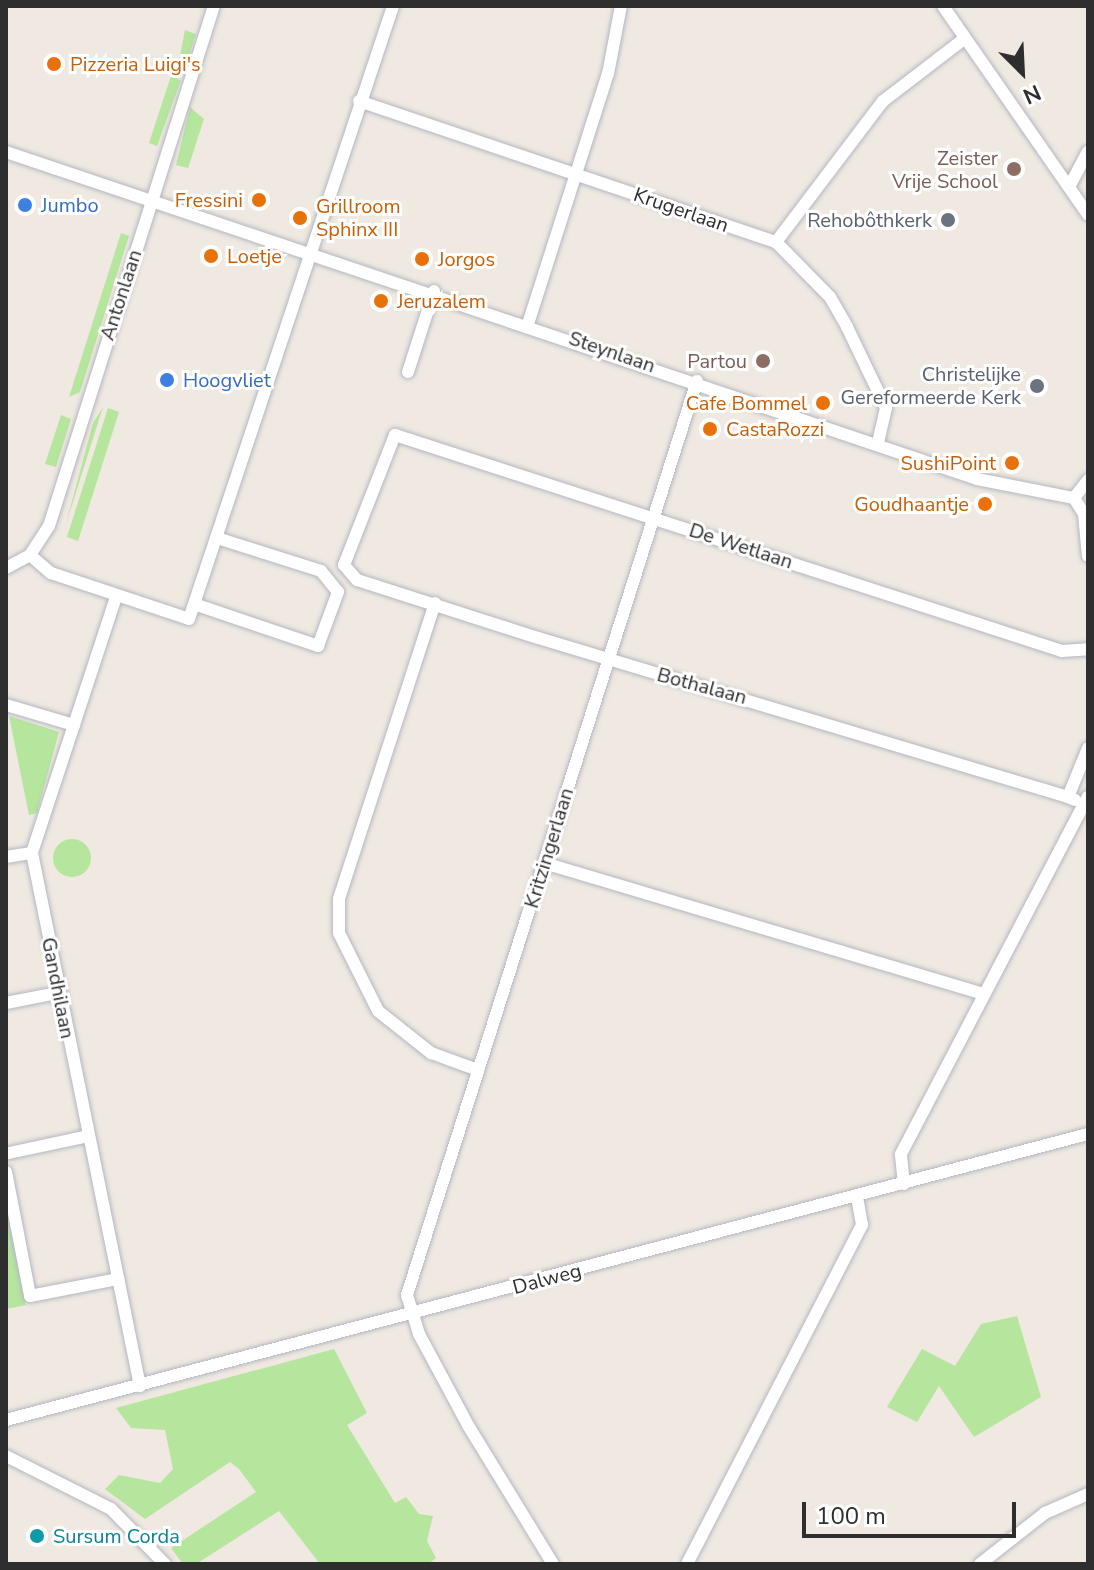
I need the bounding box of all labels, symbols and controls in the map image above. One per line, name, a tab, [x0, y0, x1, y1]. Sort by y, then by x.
north arrow	[982, 32, 1062, 112]
place label: Pizzeria Luigi's	[70, 52, 201, 76]
marker: Pizzeria Luigi's	[45, 55, 63, 73]
text: N	[1018, 77, 1045, 111]
place label: Zeister Vrije School	[892, 146, 998, 193]
marker: Zeister Vrije School	[1005, 160, 1023, 178]
street label: Krugerlaan	[630, 183, 732, 237]
place label: Fressini	[175, 188, 243, 212]
marker: Fressini	[250, 191, 268, 209]
place label: Jumbo	[41, 193, 99, 217]
place label: Grillroom Sphinx III	[316, 194, 401, 241]
marker: Jumbo	[16, 196, 34, 214]
place label: Rehobôthkerk	[807, 208, 932, 232]
marker: Grillroom Sphinx III	[291, 209, 309, 227]
marker: Rehobôthkerk	[939, 211, 957, 229]
place label: Loetje	[227, 244, 282, 268]
street label: Antonlaan	[95, 247, 147, 343]
marker: Loetje	[202, 247, 220, 265]
place label: Jorgos	[438, 247, 495, 271]
marker: Jorgos	[413, 250, 431, 268]
place label: Jeruzalem	[397, 289, 486, 313]
marker: Jeruzalem	[372, 292, 390, 310]
street label: Steynlaan	[566, 326, 658, 378]
place label: Partou	[687, 349, 747, 373]
marker: Partou	[754, 352, 772, 370]
place label: Christelijke Gereformeerde Kerk	[841, 362, 1021, 409]
place label: Hoogvliet	[183, 368, 271, 392]
marker: Hoogvliet	[158, 371, 176, 389]
marker: Christelijke Gereformeerde Kerk	[1028, 377, 1046, 395]
place label: Cafe Bommel	[686, 391, 807, 415]
marker: Cafe Bommel	[814, 394, 832, 412]
place label: CastaRozzi	[726, 417, 824, 441]
marker: CastaRozzi	[701, 420, 719, 438]
place label: SushiPoint	[901, 451, 996, 475]
marker: SushiPoint	[1003, 454, 1021, 472]
place label: Goudhaantje	[854, 492, 969, 516]
marker: Goudhaantje	[976, 495, 994, 513]
street label: De Wetlaan	[686, 518, 796, 574]
street label: Bothalaan	[654, 663, 750, 709]
street label: Kritzingerlaan	[519, 785, 579, 911]
street label: Gandhilaan	[36, 935, 80, 1041]
street label: Dalweg	[510, 1258, 584, 1300]
scale bar	[806, 1486, 1020, 1536]
text: 100 m	[816, 1500, 886, 1532]
place label: Sursum Corda	[53, 1524, 180, 1548]
marker: Sursum Corda	[28, 1527, 46, 1545]

